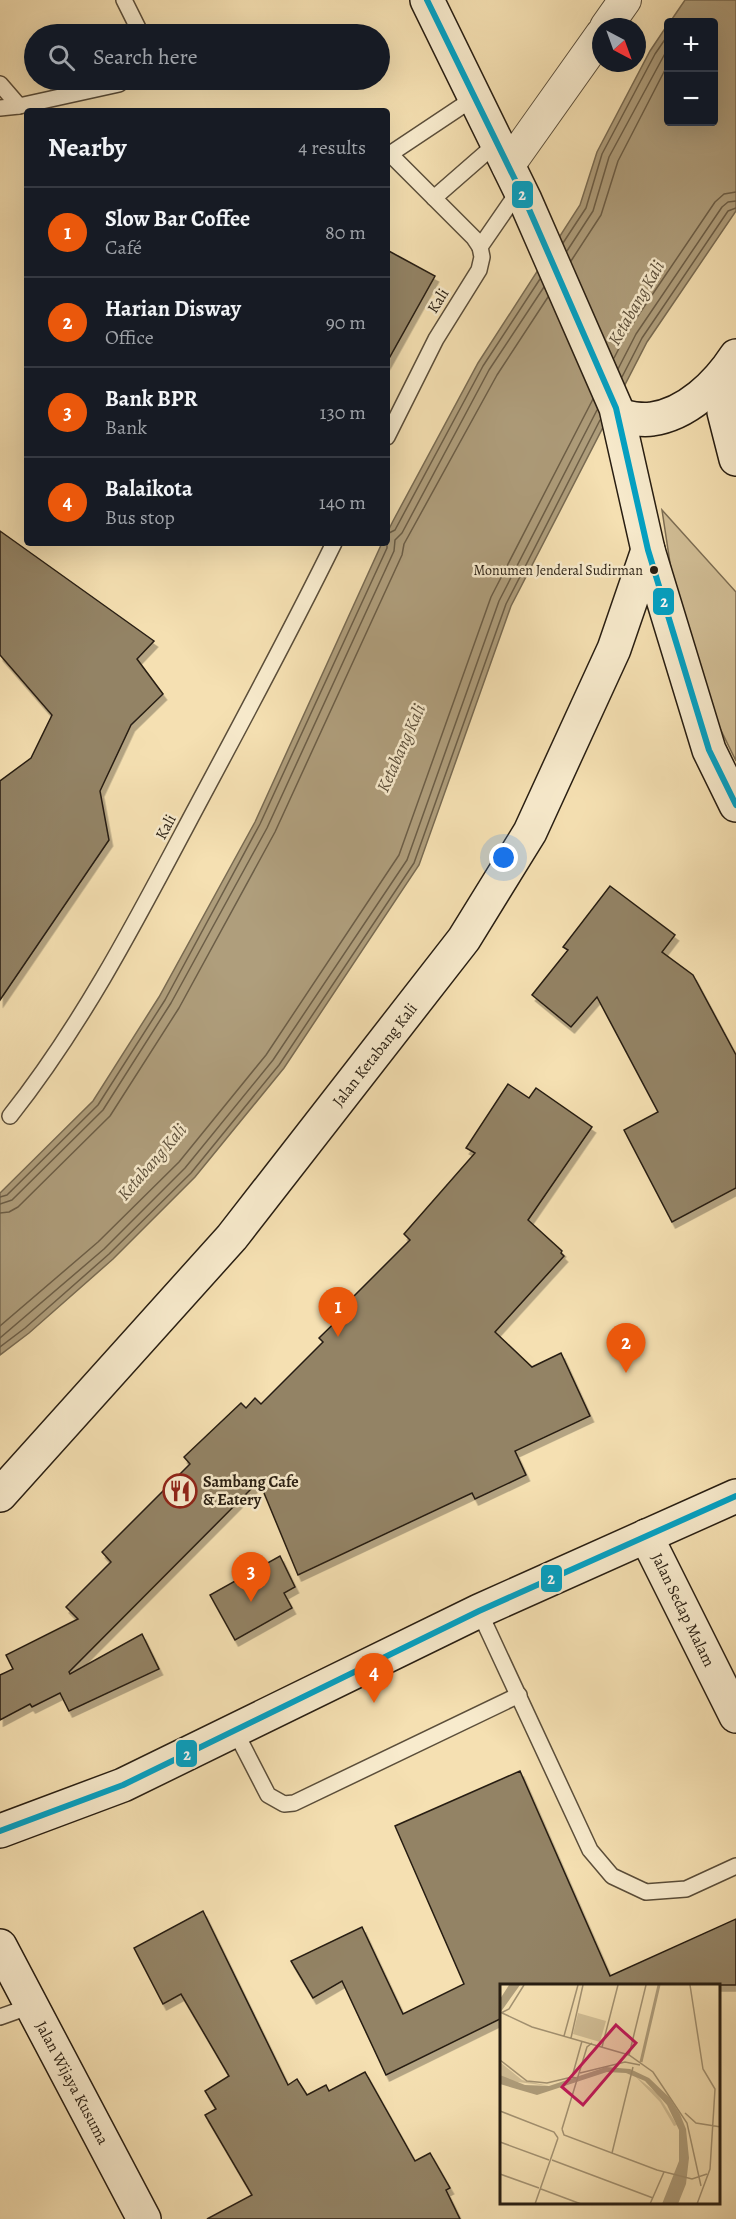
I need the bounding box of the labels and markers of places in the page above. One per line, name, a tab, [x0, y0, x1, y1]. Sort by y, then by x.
place label: Monumen Jenderal Sudirman	[473, 561, 643, 580]
marker: Monumen Jenderal Sudirman	[648, 564, 660, 576]
pin: 1	[318, 1288, 358, 1337]
pin: 2	[606, 1324, 646, 1373]
place label: Sambang Cafe & Eatery	[203, 1471, 299, 1511]
restaurant icon: Sambang Cafe & Eatery	[162, 1473, 198, 1509]
pin: 3	[232, 1552, 270, 1602]
pin: 4	[354, 1654, 394, 1703]

